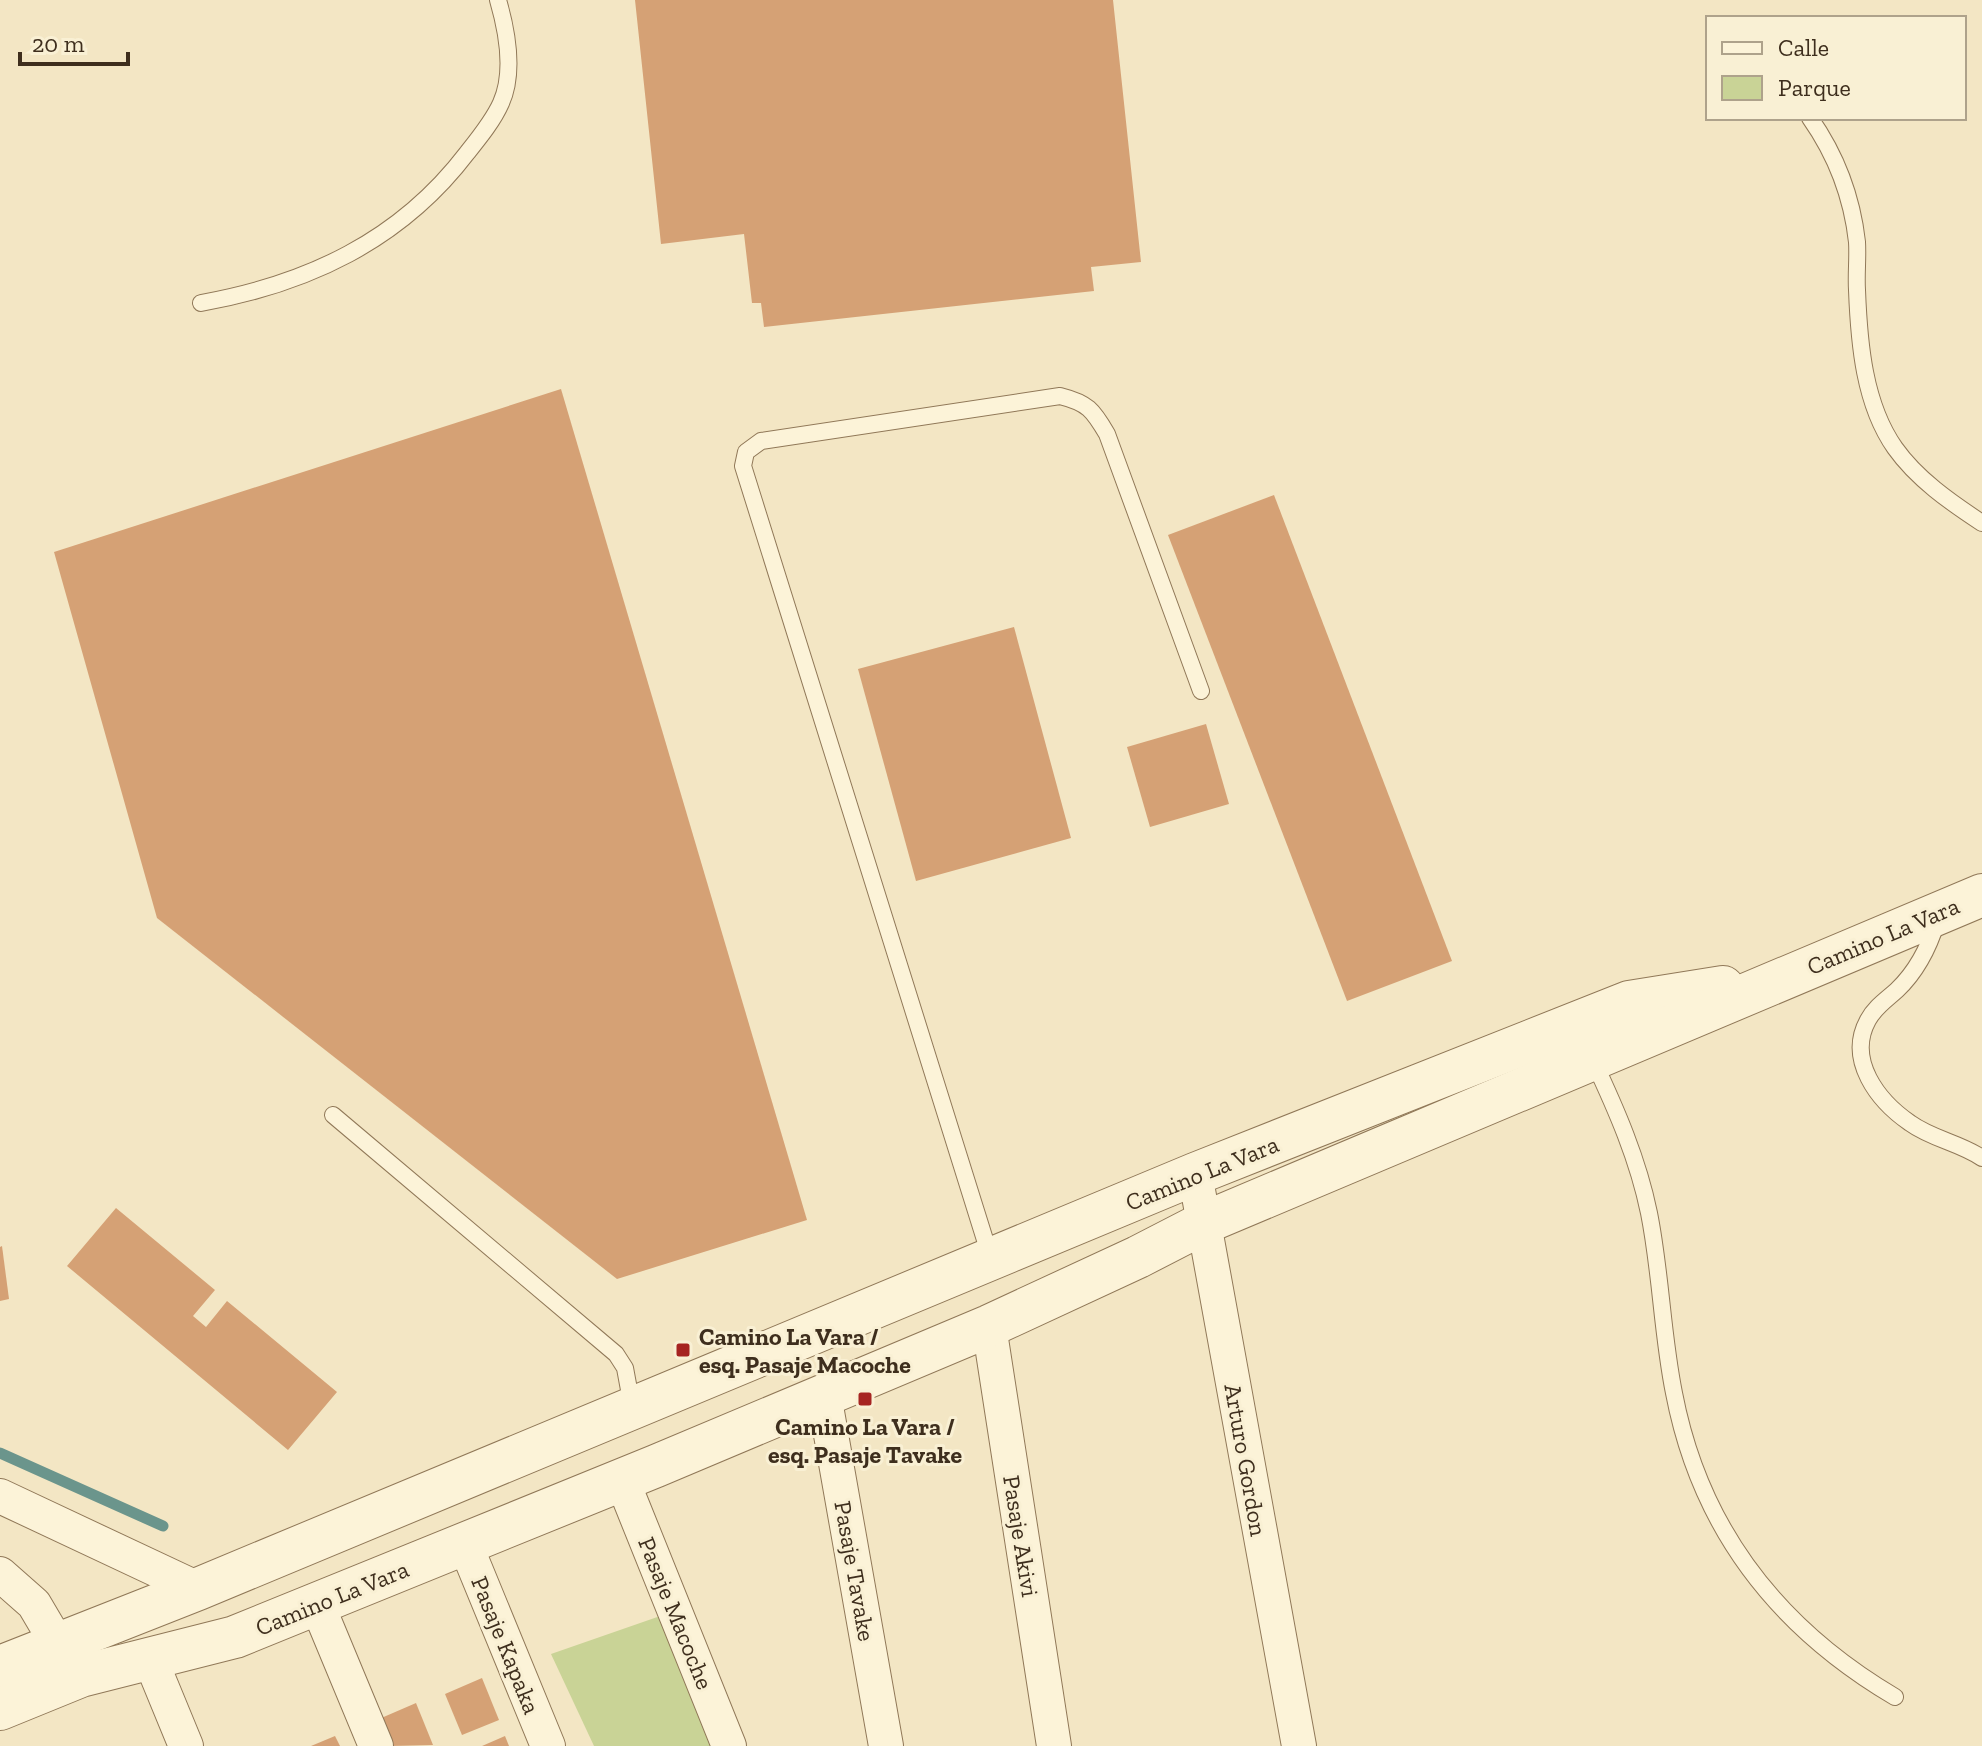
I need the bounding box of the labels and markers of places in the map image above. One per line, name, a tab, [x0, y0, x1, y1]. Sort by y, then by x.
place label: Camino La Vara / esq. Pasaje Macoche	[699, 1322, 911, 1379]
marker: Camino La Vara / esq. Pasaje Macoche	[674, 1341, 692, 1359]
marker: Camino La Vara / esq. Pasaje Tavake	[856, 1390, 874, 1408]
place label: Camino La Vara / esq. Pasaje Tavake	[768, 1412, 962, 1469]

